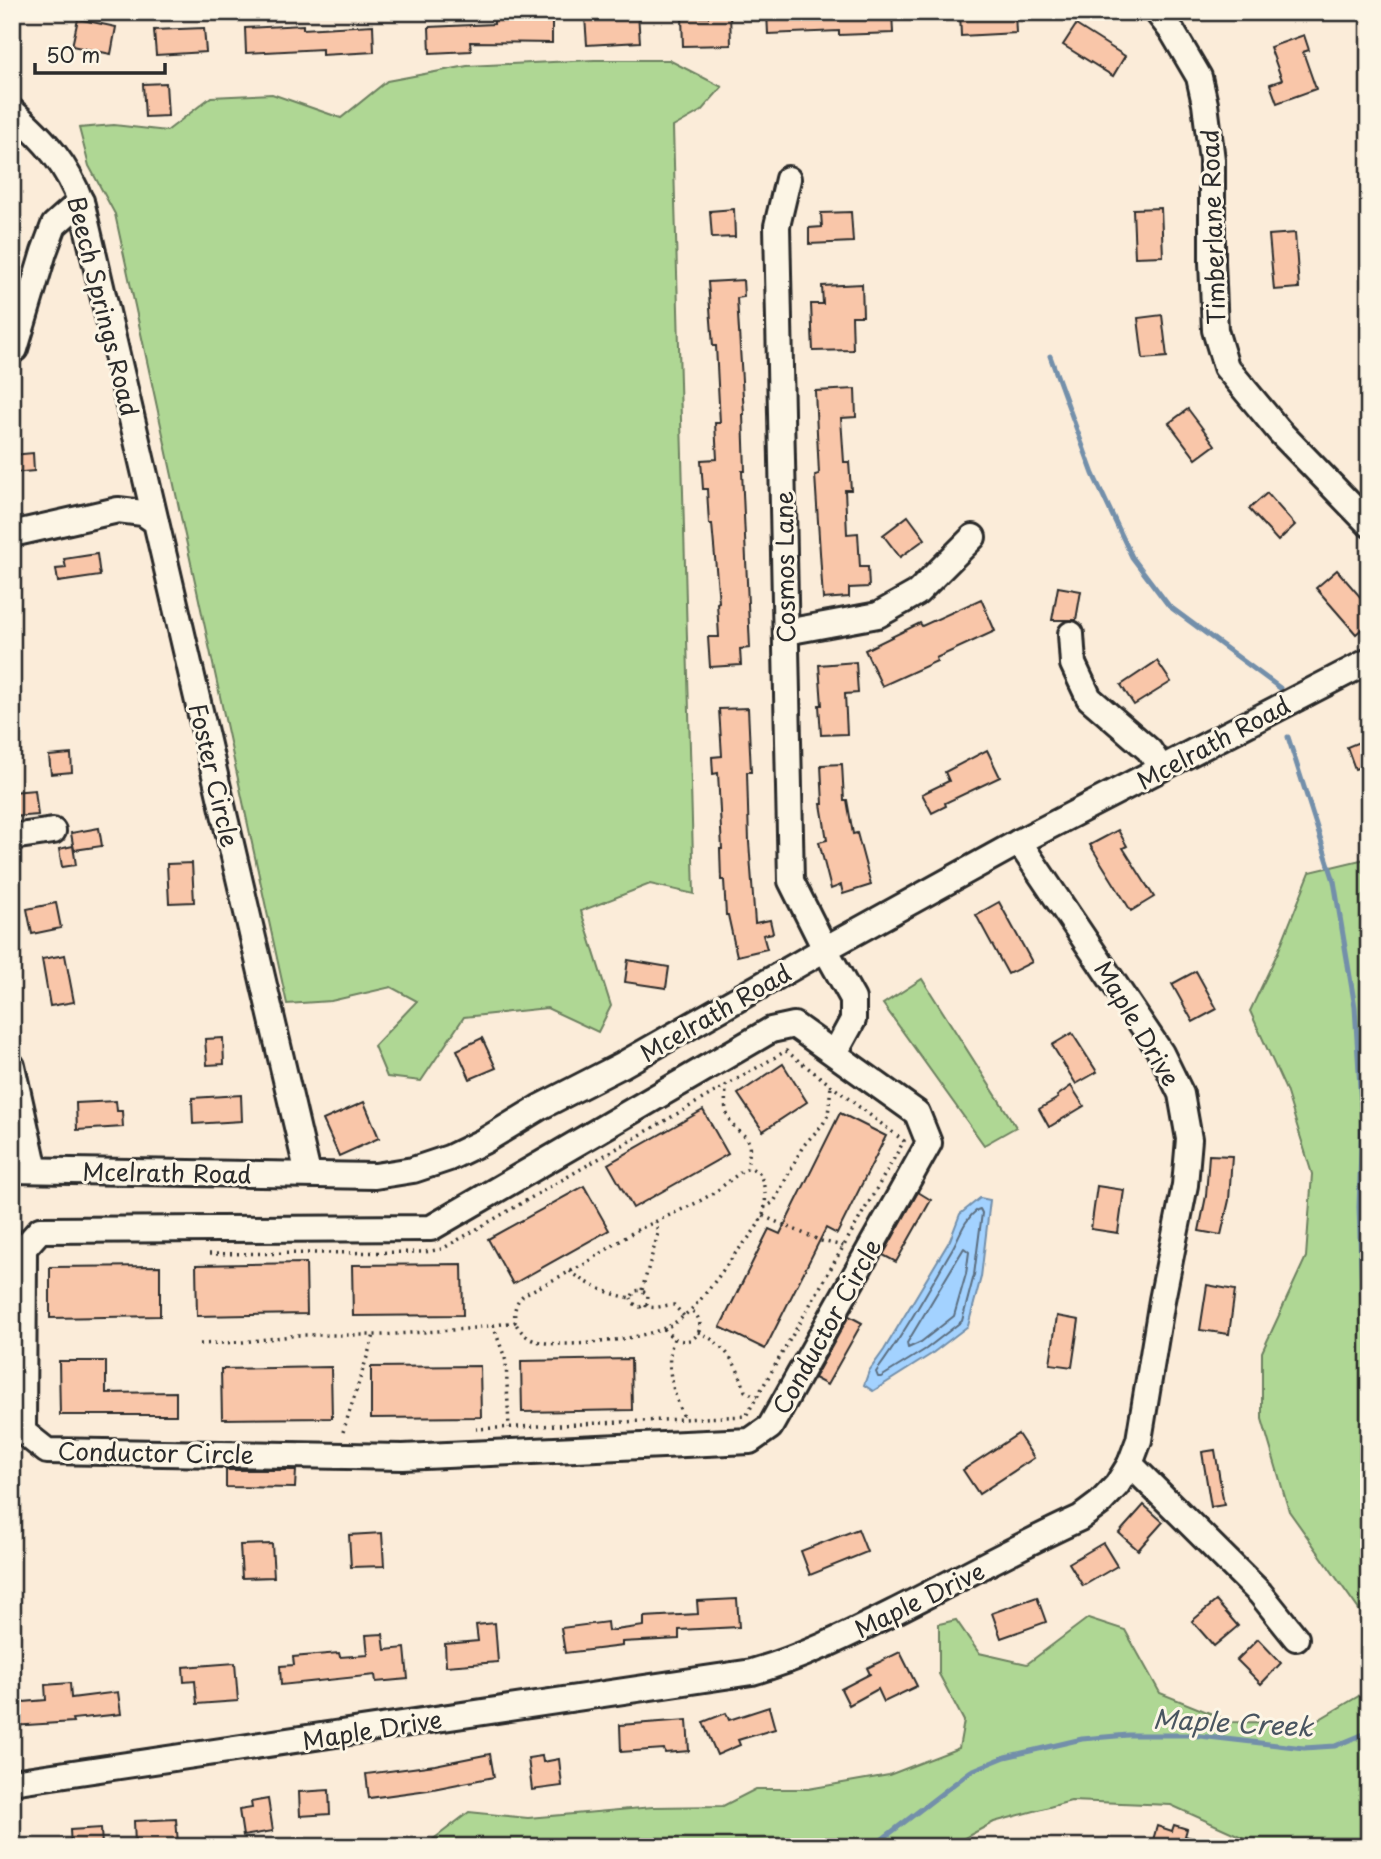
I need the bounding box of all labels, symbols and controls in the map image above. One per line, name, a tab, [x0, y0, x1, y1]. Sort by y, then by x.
scale bar	[35, 32, 164, 76]
text: 50 m	[46, 38, 100, 70]
street label: Timberlane Road	[1191, 129, 1233, 325]
street label: Beech Springs Road	[59, 192, 149, 420]
street label: Cosmos Lane	[765, 491, 803, 643]
street label: Mcelrath Road	[1130, 686, 1296, 798]
street label: Foster Circle	[181, 699, 249, 851]
street label: Maple Drive	[1086, 953, 1190, 1093]
street label: Mcelrath Road	[633, 954, 797, 1070]
street label: Mcelrath Road	[82, 1153, 252, 1191]
street label: Conductor Circle	[763, 1231, 889, 1421]
street label: Conductor Circle	[57, 1432, 255, 1472]
street label: Maple Drive	[848, 1552, 990, 1646]
water label: Maple Creek	[1152, 1698, 1315, 1746]
street label: Maple Drive	[300, 1700, 444, 1758]

